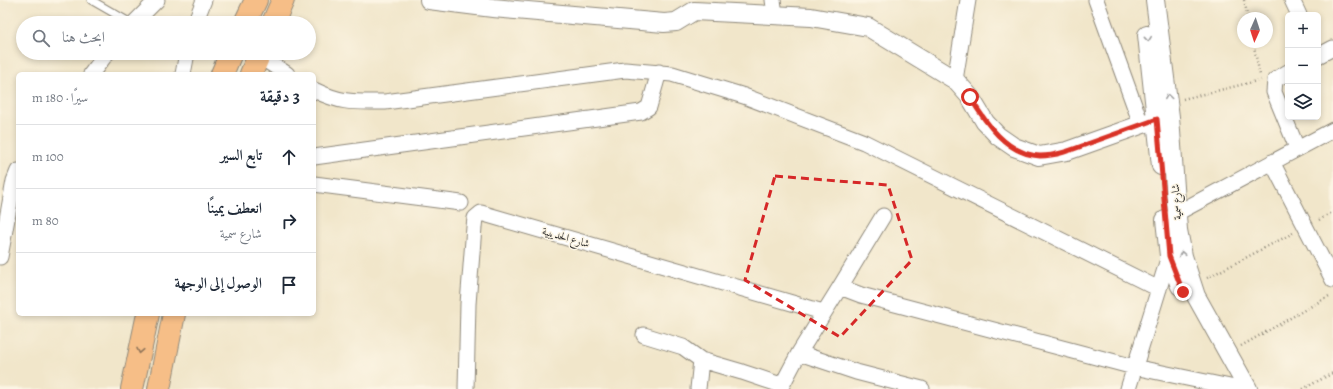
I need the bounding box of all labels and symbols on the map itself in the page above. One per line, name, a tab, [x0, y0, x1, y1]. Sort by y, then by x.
north arrow	[1237, 12, 1273, 48]
one-way arrow	[1143, 36, 1152, 42]
route start	[961, 88, 979, 106]
one-way arrow	[1164, 94, 1173, 100]
street label: شارع سمية	[1168, 183, 1187, 220]
street label: شارع الحديبية	[540, 224, 591, 253]
one-way arrow	[1179, 251, 1187, 257]
route end	[1174, 283, 1192, 301]
one-way arrow	[136, 348, 144, 355]

